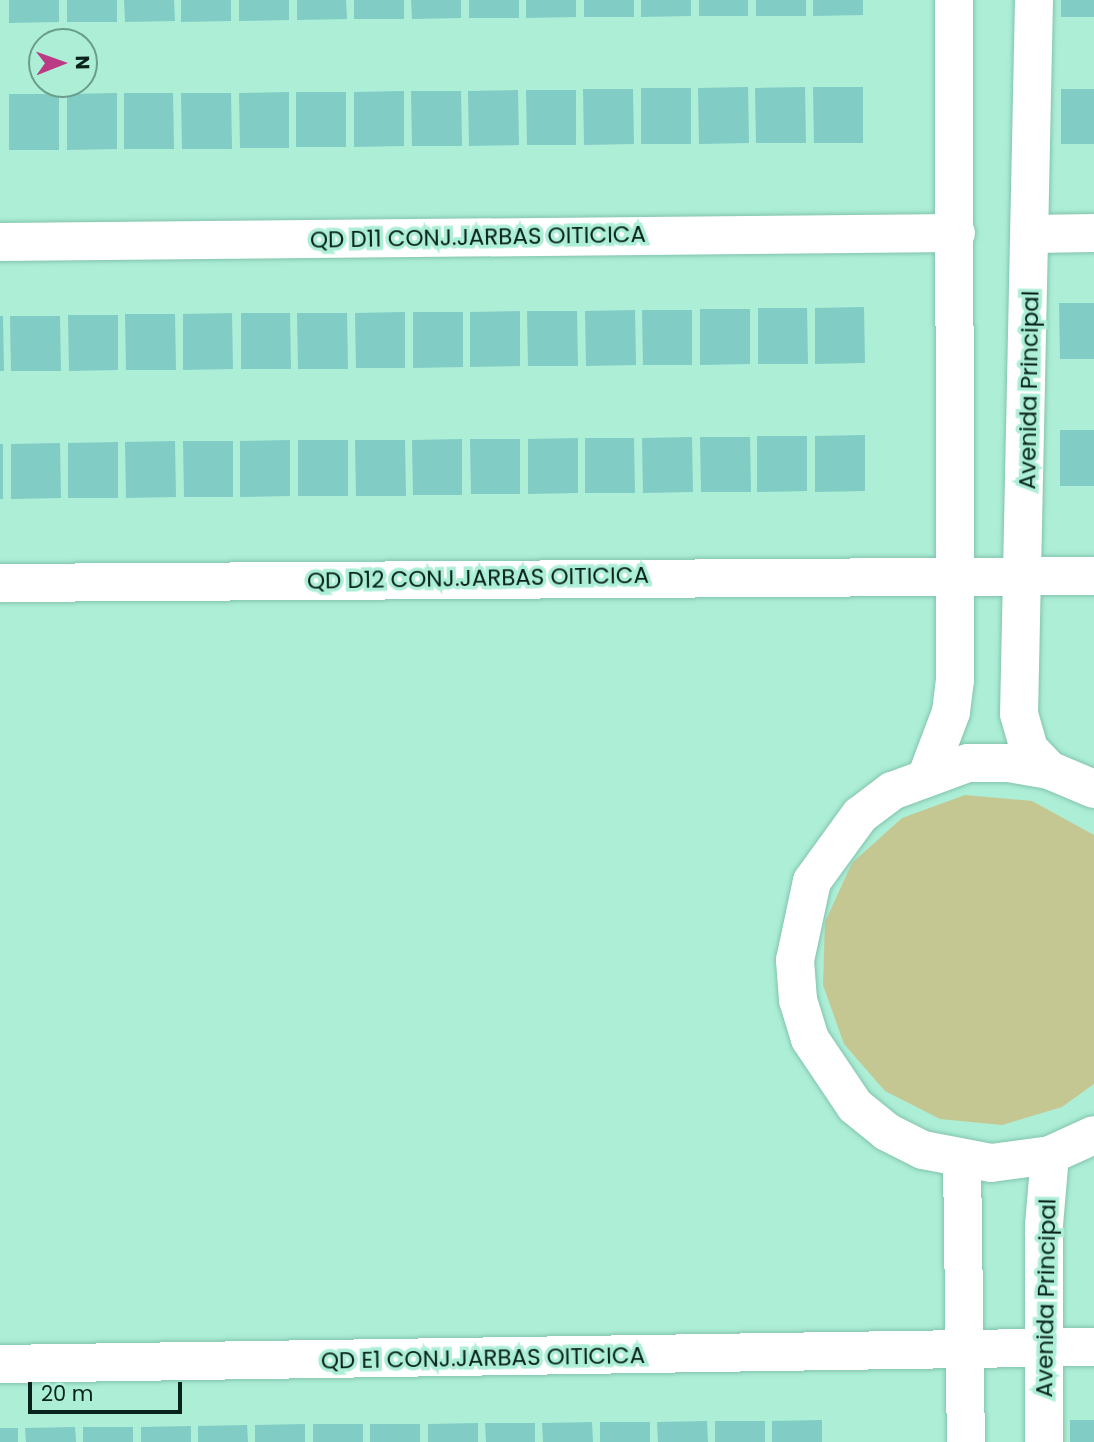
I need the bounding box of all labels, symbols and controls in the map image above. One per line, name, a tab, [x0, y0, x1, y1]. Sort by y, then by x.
north arrow	[28, 28, 98, 98]
text: N	[69, 55, 96, 70]
street label: QD D11 CONJ.JARBAS OITICICA	[310, 220, 646, 254]
street label: Avenida Principal	[1013, 290, 1045, 490]
street label: QD D12 CONJ.JARBAS OITICICA	[307, 561, 649, 595]
street label: Avenida Principal	[1030, 1198, 1062, 1398]
street label: QD E1 CONJ.JARBAS OITICICA	[321, 1341, 645, 1375]
scale bar	[32, 1368, 186, 1412]
text: 20 m	[41, 1379, 94, 1408]

